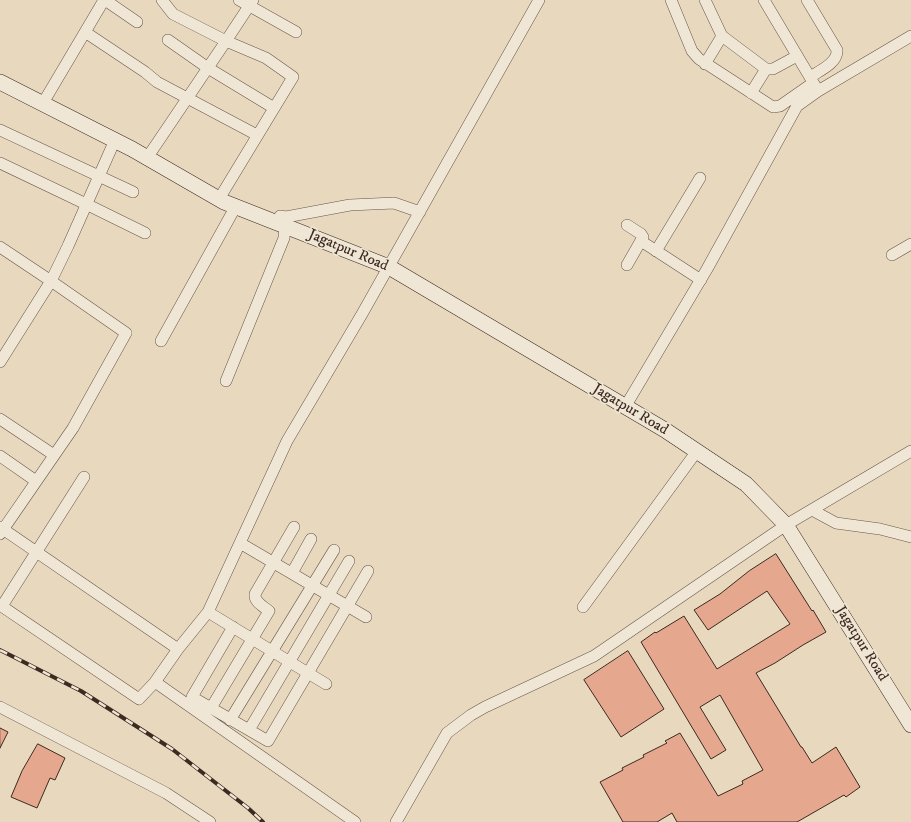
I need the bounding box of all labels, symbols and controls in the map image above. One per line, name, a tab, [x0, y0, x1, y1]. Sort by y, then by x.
street label: Jagatpur Road	[305, 226, 391, 276]
street label: Jagatpur Road	[589, 380, 671, 440]
street label: Jagatpur Road	[831, 603, 891, 685]

